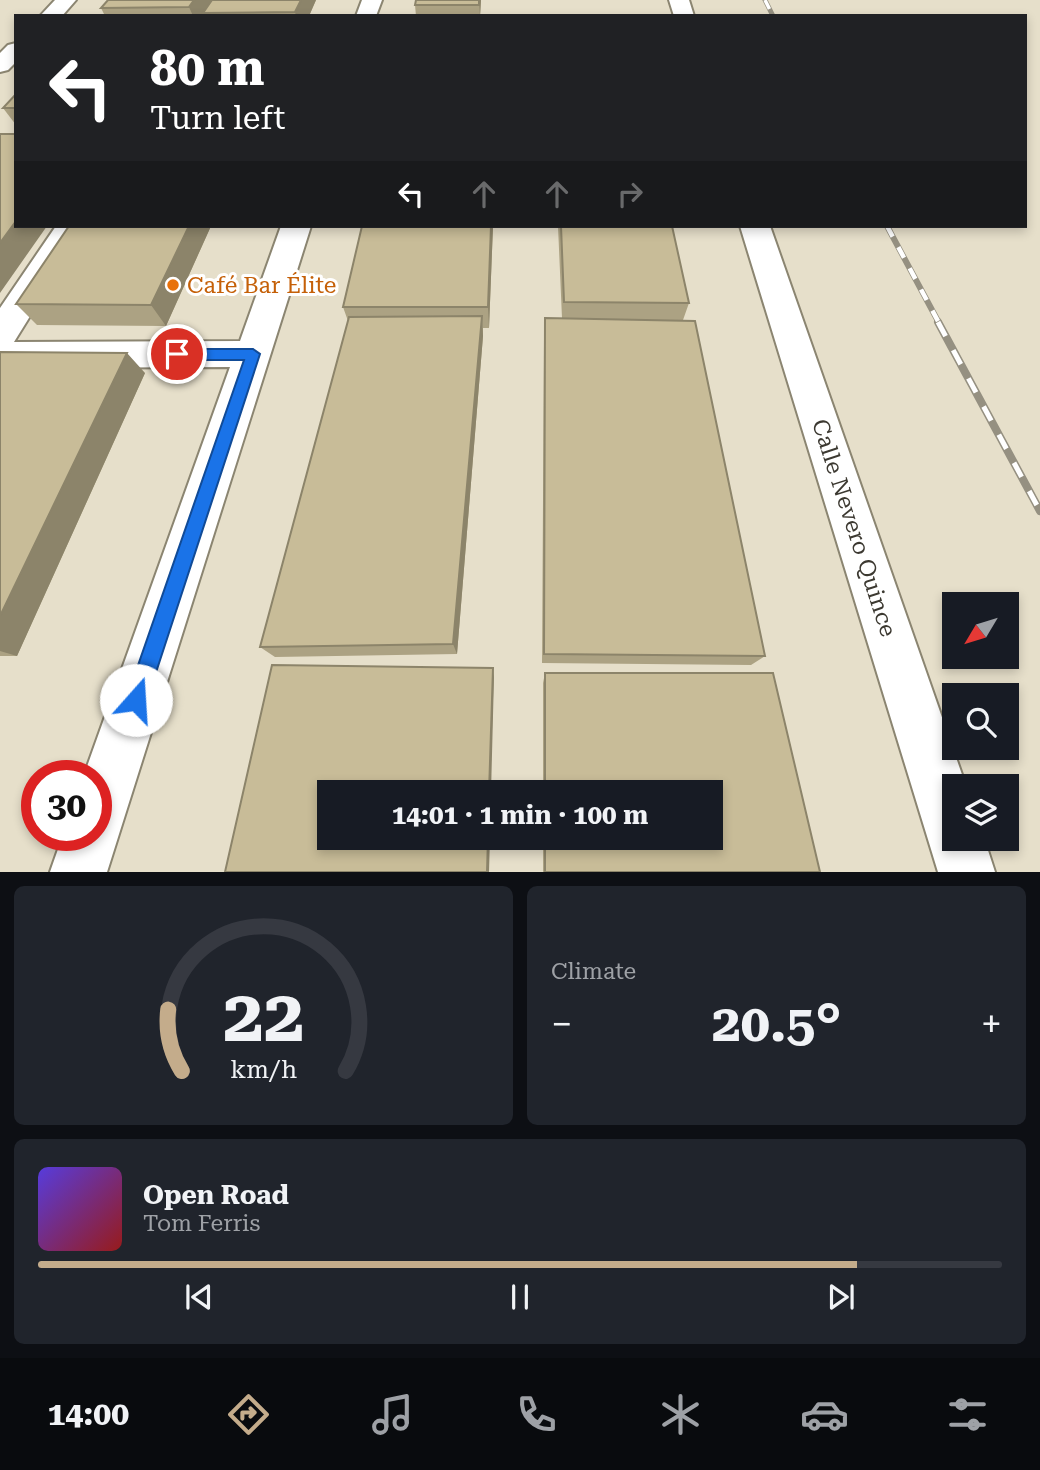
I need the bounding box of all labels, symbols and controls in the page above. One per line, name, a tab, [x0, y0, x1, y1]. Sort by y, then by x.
text: 80 m	[150, 40, 265, 97]
icon: left	[35, 42, 126, 133]
text: Turn left	[150, 99, 285, 137]
icon: left	[392, 175, 430, 213]
icon: ahead	[465, 175, 503, 213]
icon: ahead	[538, 175, 576, 213]
icon: right	[611, 175, 649, 213]
place label: Café Bar Élite	[187, 272, 336, 299]
marker: Café Bar Élite	[165, 277, 181, 293]
pin	[147, 324, 207, 384]
icon: arrive	[158, 335, 196, 373]
street label: Calle Nevero Quince	[806, 416, 902, 640]
north arrow	[942, 592, 1018, 668]
map controls	[942, 592, 1019, 851]
position arrow	[99, 663, 173, 737]
button: search	[942, 683, 1019, 760]
speed limit sign: 30	[21, 760, 112, 851]
button: layers	[942, 774, 1019, 851]
text: 14:01 · 1 min · 100 m	[392, 800, 648, 830]
text: Climate	[551, 958, 636, 985]
text: 22	[223, 975, 304, 1060]
text: 20.5°	[712, 993, 841, 1054]
text: −	[551, 1002, 572, 1046]
text: +	[981, 1002, 1002, 1046]
text: km/h	[230, 1055, 297, 1084]
text: Open Road	[143, 1180, 289, 1210]
text: Tom Ferris	[143, 1210, 260, 1237]
icon: previous	[180, 1278, 218, 1316]
icon: pause	[501, 1278, 539, 1316]
icon: next	[822, 1278, 860, 1316]
icon: directions	[224, 1390, 273, 1439]
icon: music	[368, 1390, 417, 1439]
icon: phone	[512, 1390, 561, 1439]
icon: climate	[656, 1390, 705, 1439]
icon: car	[800, 1390, 849, 1439]
icon: filters	[943, 1390, 992, 1439]
text: 14:00	[47, 1395, 129, 1433]

